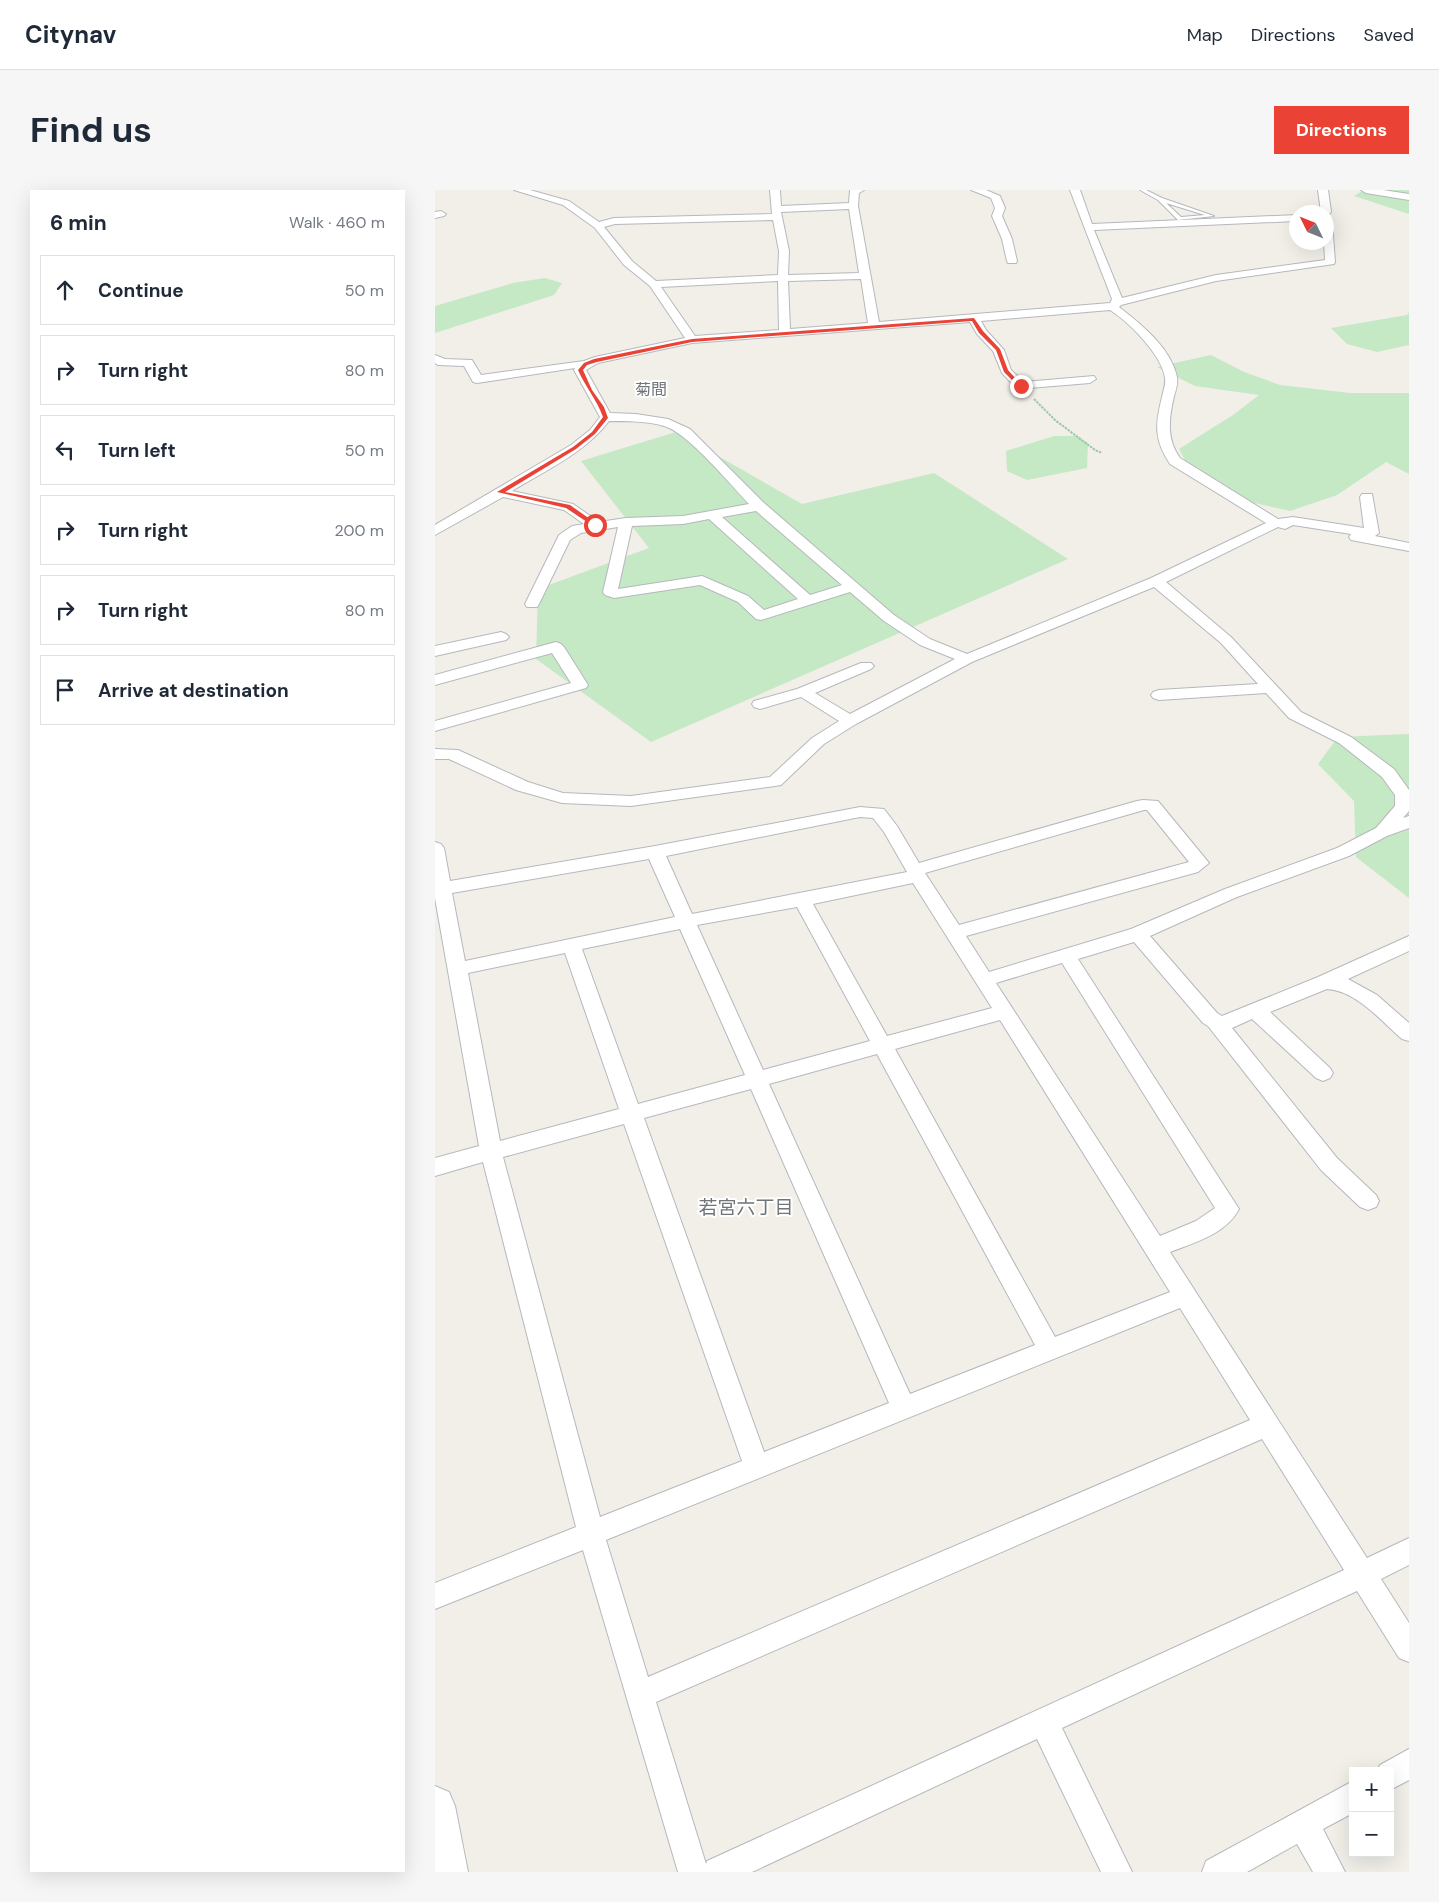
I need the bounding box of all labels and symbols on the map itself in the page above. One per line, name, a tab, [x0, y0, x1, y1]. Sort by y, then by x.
north arrow	[1289, 205, 1334, 250]
route end	[1010, 375, 1033, 398]
district label: 菊間	[635, 379, 667, 400]
route start	[584, 514, 607, 537]
district label: 若宮六丁目	[698, 1195, 794, 1220]

